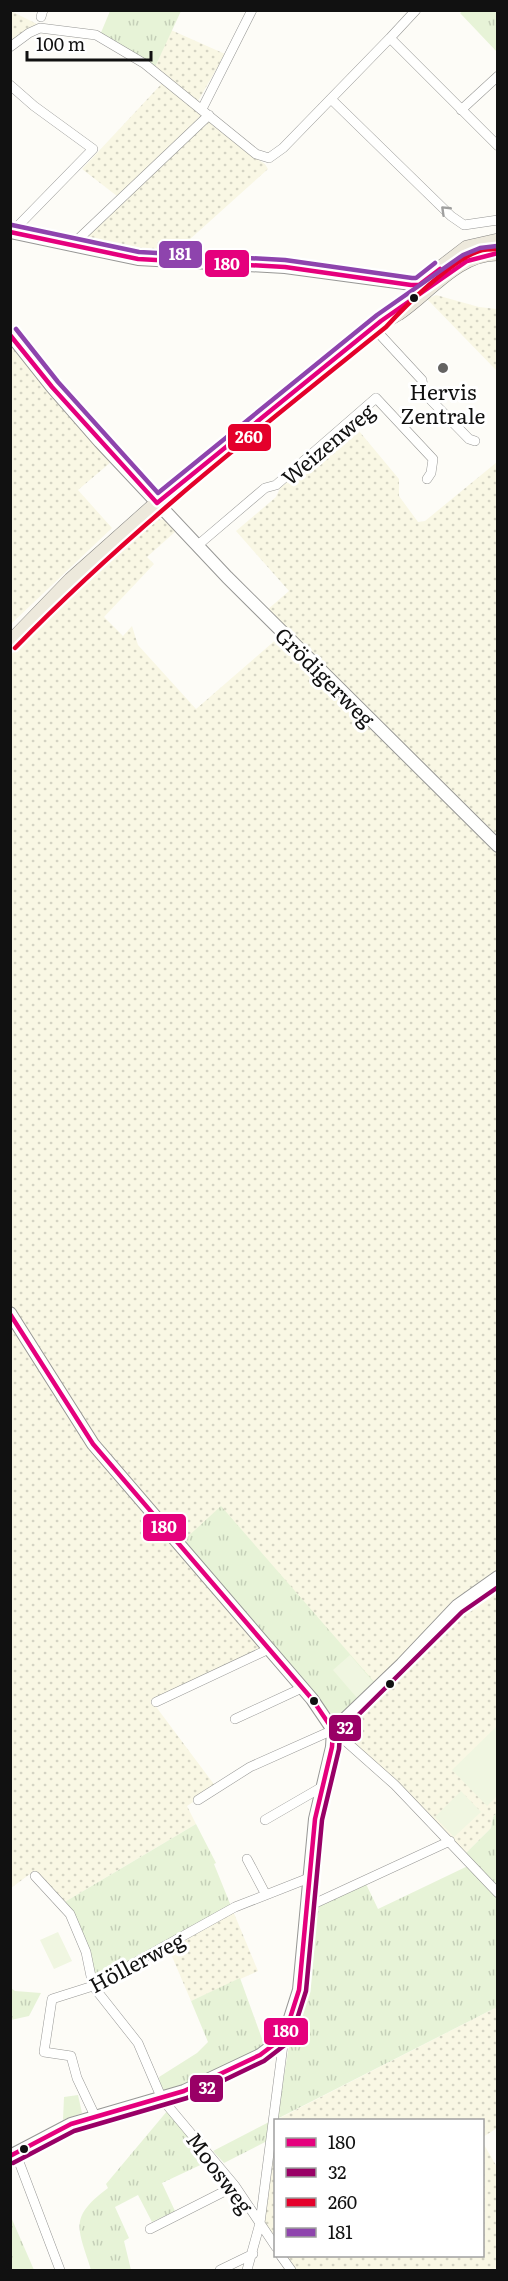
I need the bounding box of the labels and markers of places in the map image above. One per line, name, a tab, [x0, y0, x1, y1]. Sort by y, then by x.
unlabelled marker	[408, 292, 420, 304]
marker: Hervis Zentrale	[436, 361, 450, 375]
place label: Hervis Zentrale	[401, 375, 485, 430]
unlabelled marker	[384, 1678, 396, 1690]
unlabelled marker	[308, 1695, 320, 1707]
unlabelled marker	[18, 2143, 30, 2155]

